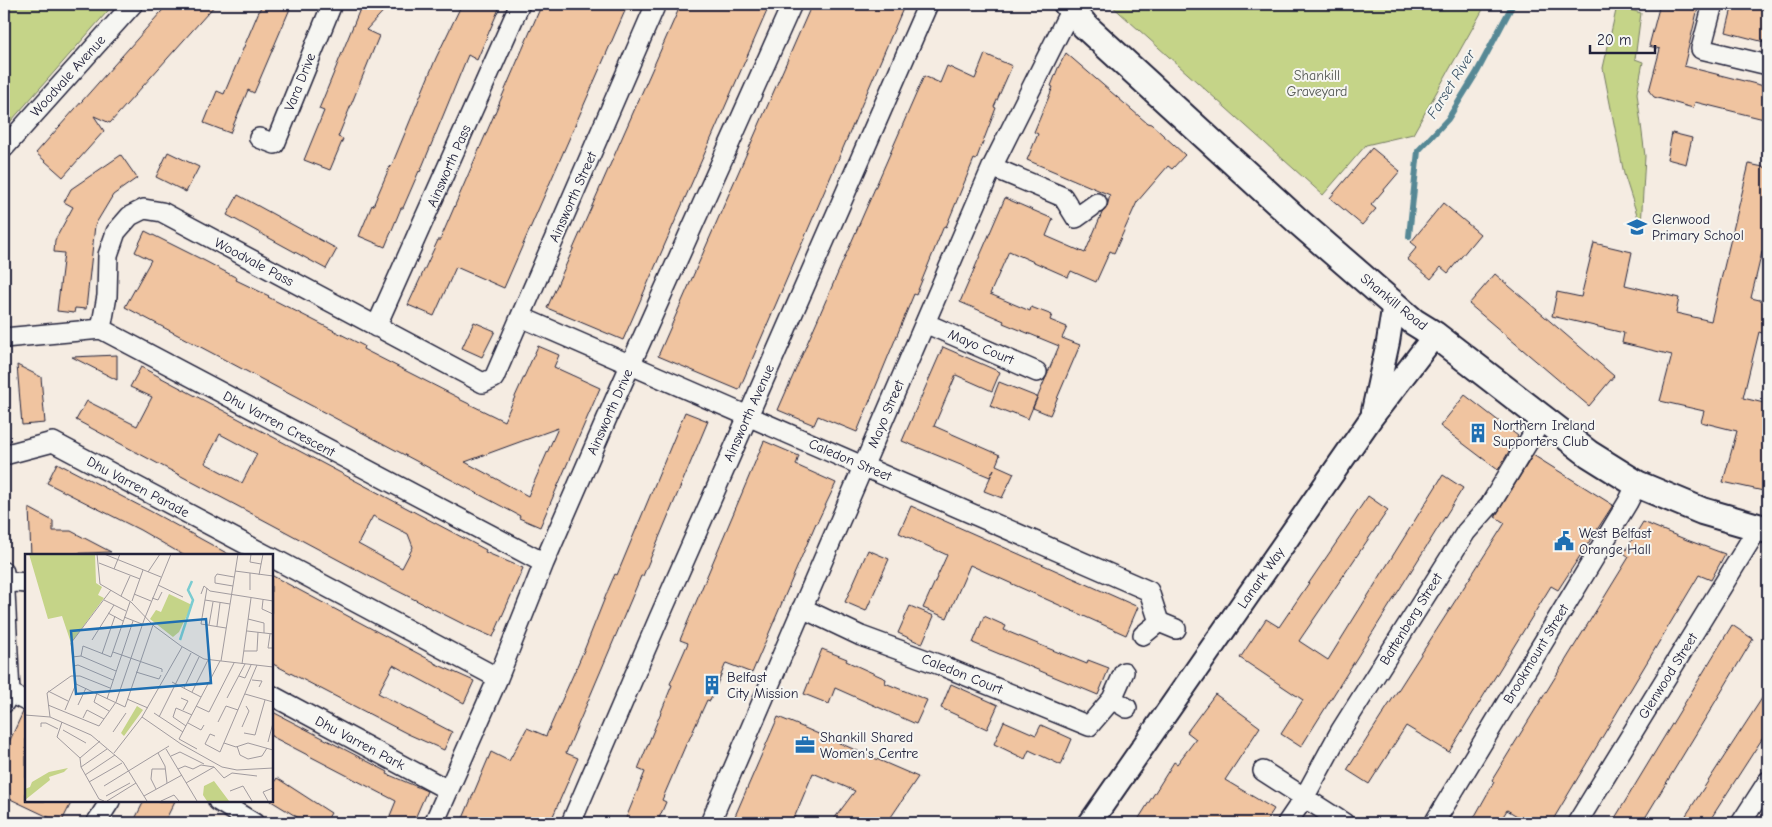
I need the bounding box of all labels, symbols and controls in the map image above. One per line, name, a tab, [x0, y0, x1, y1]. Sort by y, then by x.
scale bar	[1590, 22, 1654, 54]
text: 20 m	[1597, 31, 1631, 49]
street label: Woodvale Avenue	[27, 32, 109, 120]
water label: Farset River	[1423, 45, 1480, 122]
street label: Vara Drive	[281, 50, 319, 114]
park label: Shankill Graveyard	[1287, 67, 1347, 100]
street label: Ainsworth Pass	[423, 122, 475, 210]
street label: Ainsworth Street	[545, 148, 601, 245]
place label: Glenwood Primary School	[1652, 211, 1744, 244]
school or university icon: Glenwood Primary School	[1626, 216, 1648, 238]
street label: Woodvale Pass	[211, 234, 297, 290]
street label: Shankill Road	[1357, 270, 1431, 334]
street label: Mayo Court	[946, 326, 1017, 369]
street label: Ainsworth Avenue	[720, 362, 778, 464]
street label: Ainsworth Drive	[583, 366, 637, 458]
street label: Mayo Street	[864, 377, 908, 451]
street label: Dhu Varren Crescent	[220, 387, 339, 461]
place label: Northern Ireland Supporters Club	[1493, 417, 1595, 450]
building icon: Northern Ireland Supporters Club	[1467, 422, 1489, 444]
street label: Caledon Street	[806, 435, 895, 485]
street label: Dhu Varren Parade	[84, 453, 192, 521]
place label: West Belfast Orange Hall	[1579, 525, 1652, 558]
public building icon: West Belfast Orange Hall	[1553, 530, 1575, 552]
street label: Lanark Way	[1234, 544, 1289, 612]
inset map	[25, 554, 272, 802]
street label: Battenberg Street	[1376, 569, 1447, 668]
street label: Brookmount Street	[1500, 600, 1573, 707]
street label: Glenwood Street	[1635, 629, 1702, 722]
street label: Caledon Court	[919, 650, 1006, 698]
place label: Belfast City Mission	[727, 669, 799, 702]
building icon: Belfast City Mission	[701, 674, 723, 696]
street label: Dhu Varren Park	[312, 712, 408, 774]
place label: Shankill Shared Women's Centre	[820, 729, 918, 762]
office icon: Shankill Shared Women's Centre	[794, 734, 816, 756]

